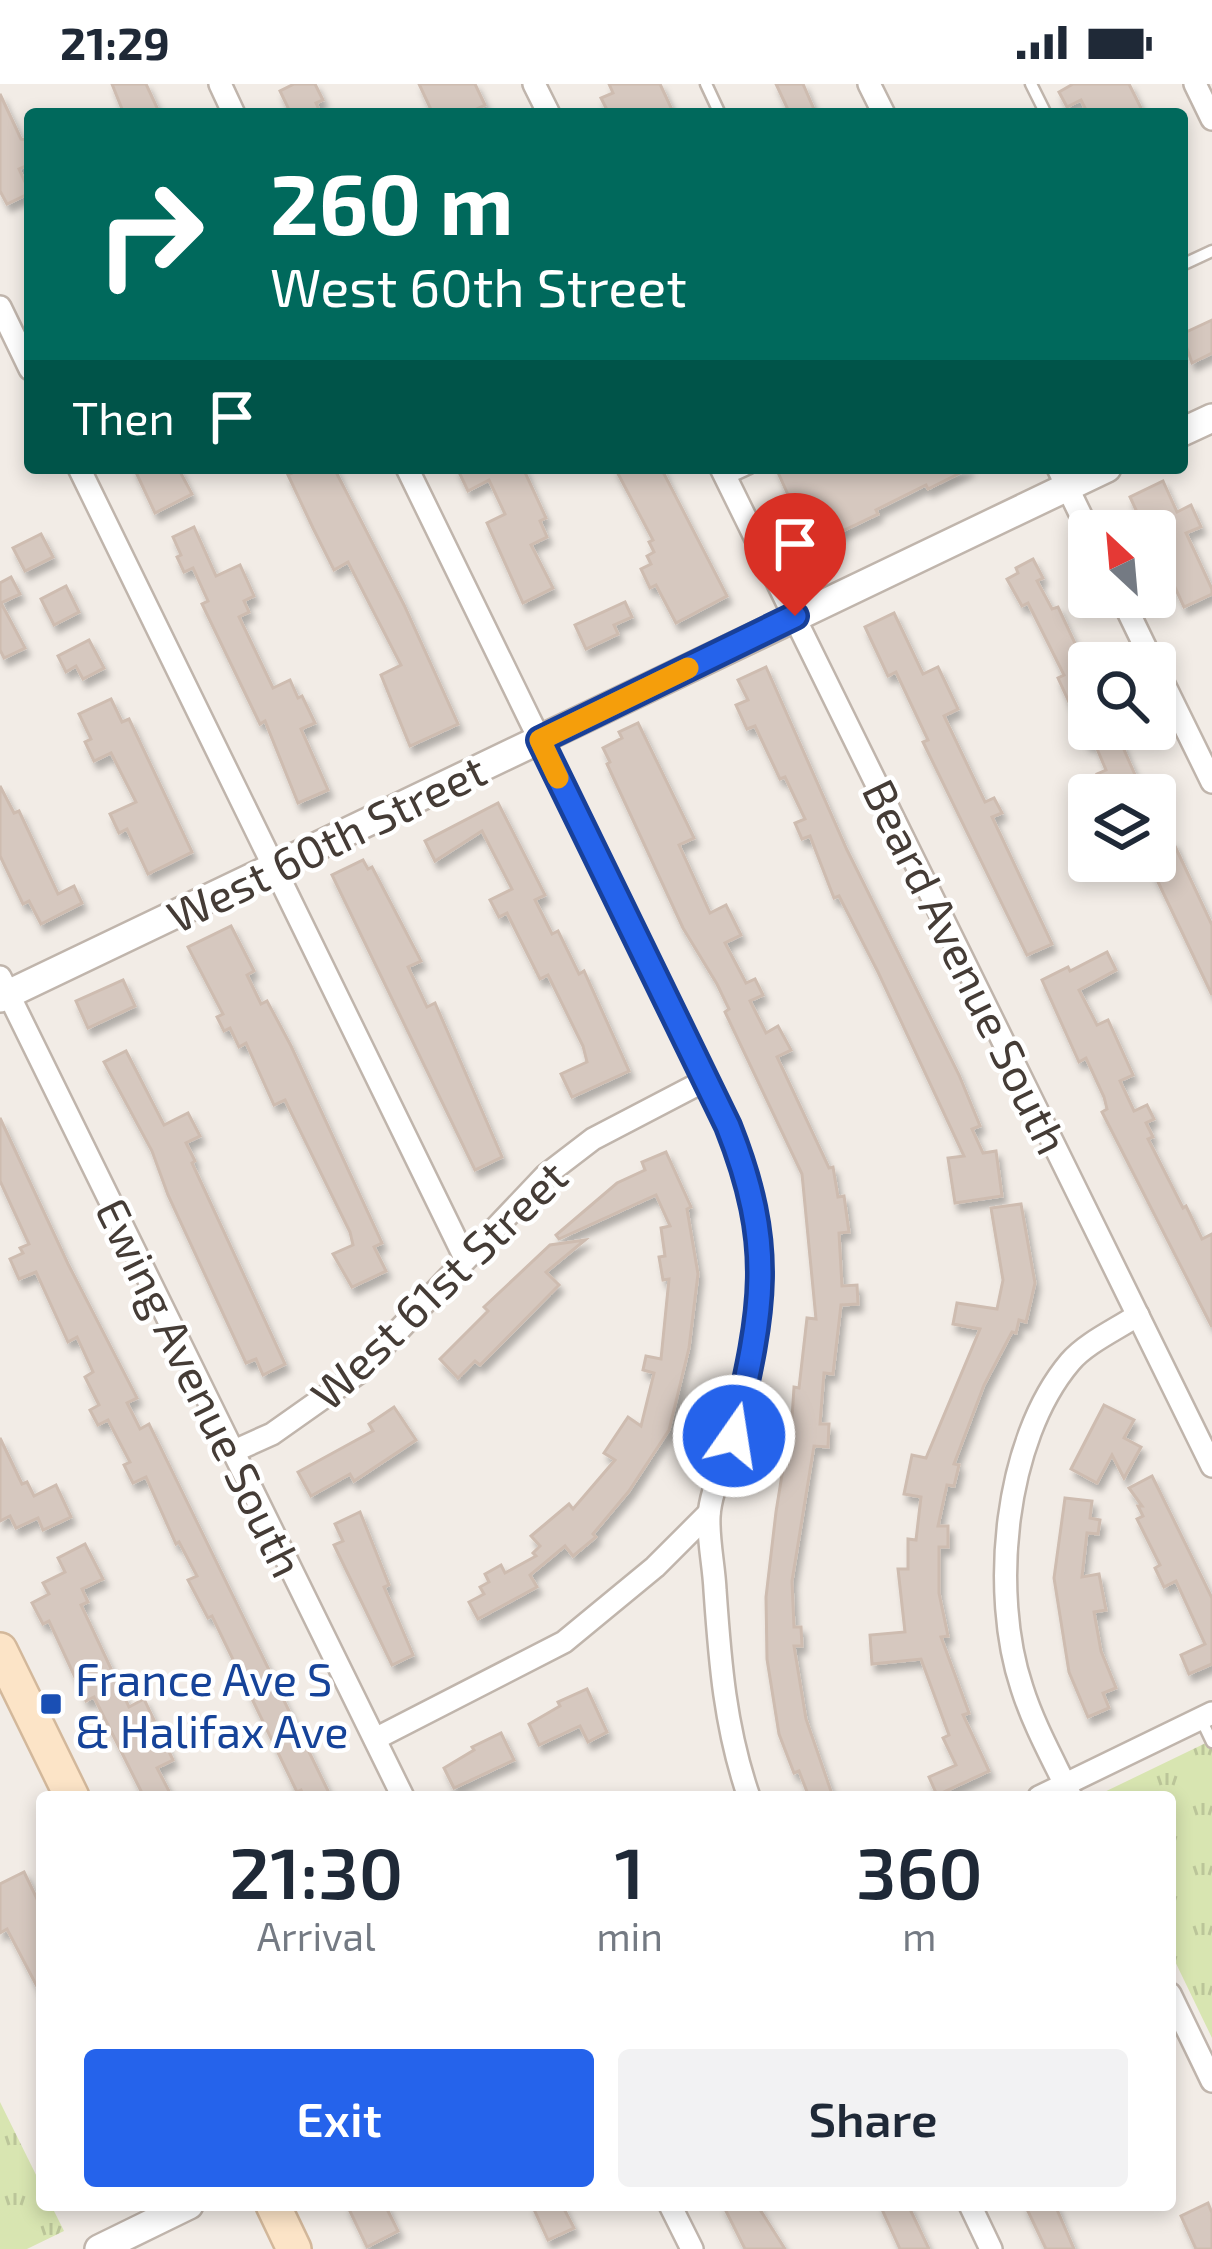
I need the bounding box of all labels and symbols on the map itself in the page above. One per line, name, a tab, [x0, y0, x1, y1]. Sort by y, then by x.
pin	[744, 493, 846, 616]
north arrow	[1068, 510, 1176, 618]
street label: West 60th Street	[158, 742, 494, 942]
street label: Beard Avenue South	[853, 770, 1081, 1162]
street label: West 61st Street	[299, 1148, 577, 1420]
street label: Ewing Avenue South	[86, 1189, 316, 1585]
position arrow	[671, 1373, 797, 1499]
place label: France Ave S & Halifax Ave	[75, 1651, 348, 1757]
marker: France Ave S & Halifax Ave	[38, 1691, 64, 1717]

